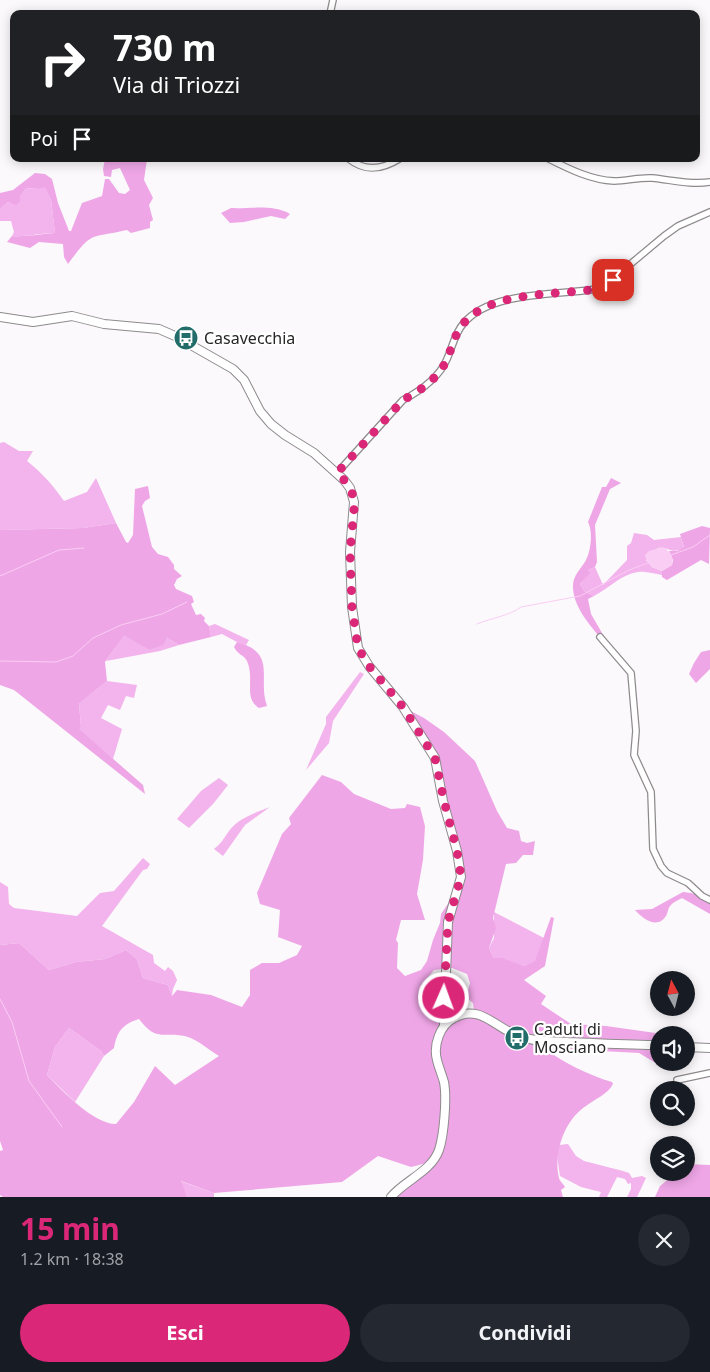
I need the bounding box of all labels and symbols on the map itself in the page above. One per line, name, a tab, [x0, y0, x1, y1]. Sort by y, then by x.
pin	[592, 259, 634, 301]
bus stop icon: Casavecchia	[173, 325, 199, 351]
place label: Casavecchia	[204, 327, 295, 349]
position arrow	[417, 971, 469, 1023]
north arrow	[650, 971, 695, 1016]
place label: Caduti di Mosciano	[534, 1018, 606, 1058]
bus stop icon: Caduti di Mosciano	[504, 1025, 530, 1051]

